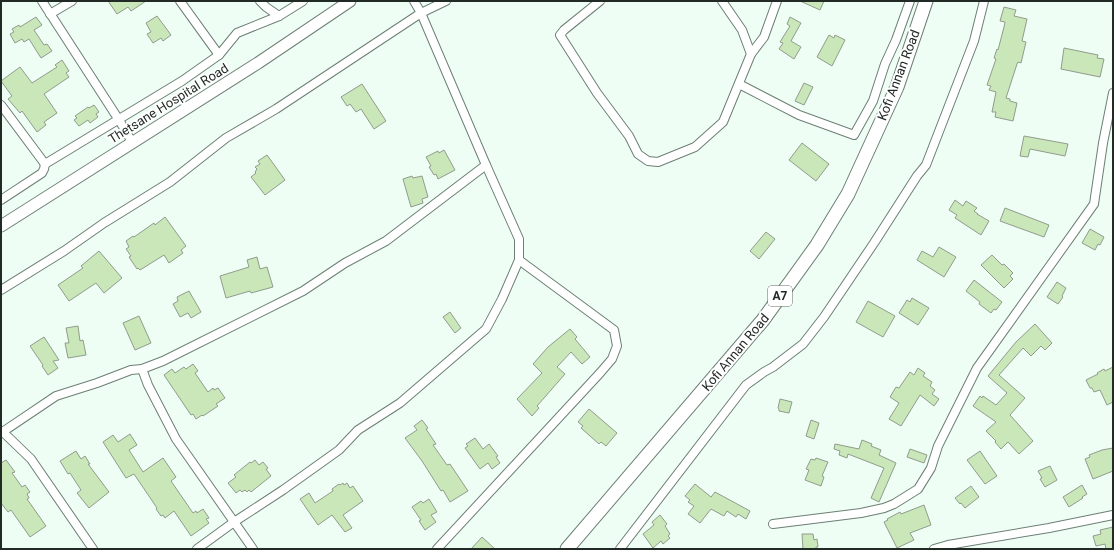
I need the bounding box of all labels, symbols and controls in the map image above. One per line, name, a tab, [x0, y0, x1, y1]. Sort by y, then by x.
street label: Kofi Annan Road	[874, 28, 923, 123]
street label: Thetsane Hospital Road	[106, 60, 231, 146]
road number: A7	[768, 286, 792, 306]
street label: Kofi Annan Road	[699, 311, 772, 394]

